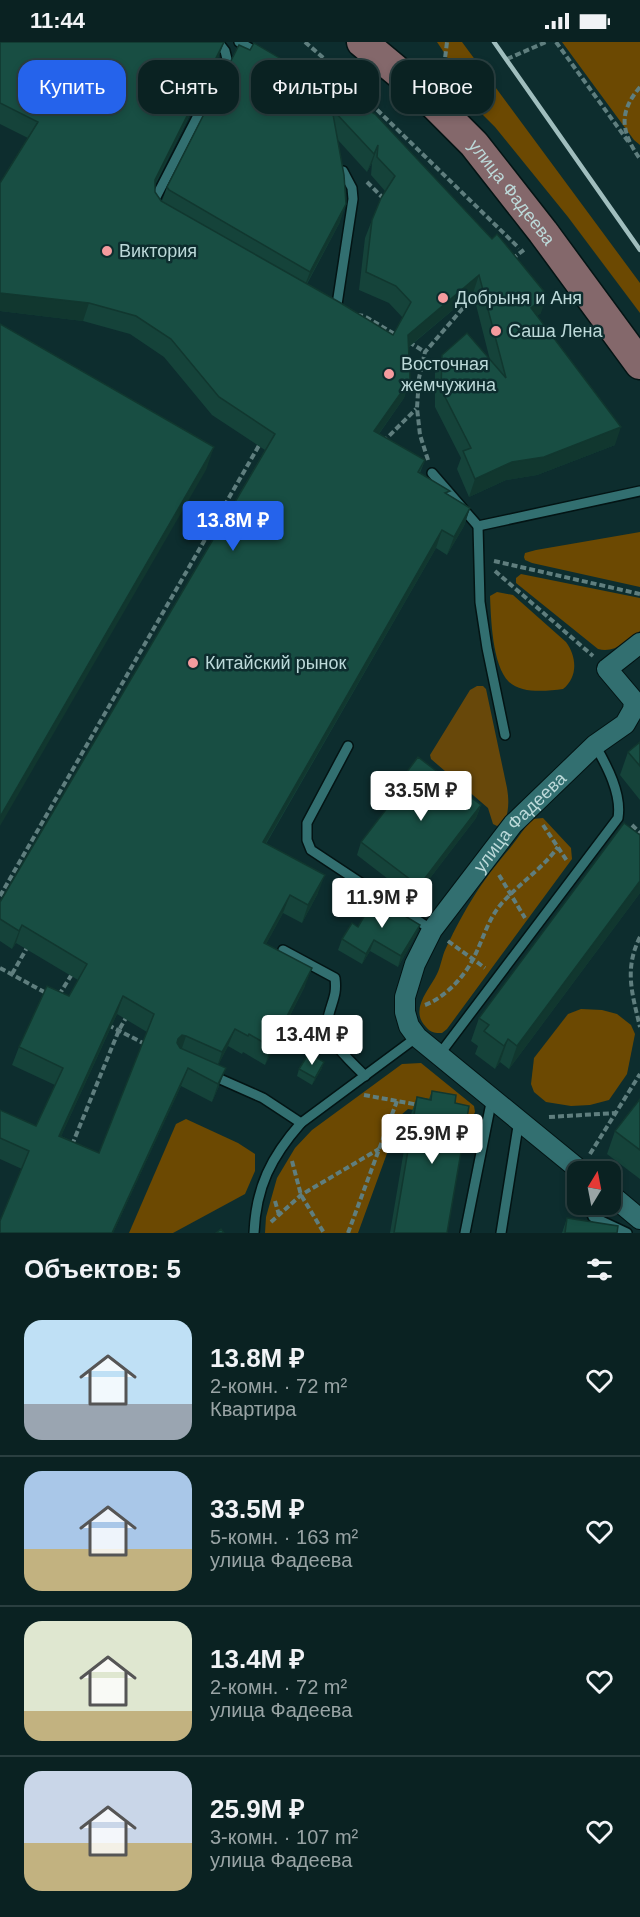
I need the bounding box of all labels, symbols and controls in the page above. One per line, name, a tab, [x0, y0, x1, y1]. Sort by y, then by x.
text: 11:44	[30, 8, 85, 33]
chip: Купить	[18, 60, 126, 114]
chip: Снять	[138, 60, 239, 114]
chip: Фильтры	[251, 60, 379, 114]
chip: Новое	[391, 60, 494, 114]
street label: улица Фадеева	[464, 136, 560, 250]
place label: Виктория	[119, 241, 197, 261]
marker: Виктория	[100, 244, 114, 258]
place label: Добрыня и Аня	[455, 288, 582, 308]
marker: Добрыня и Аня	[436, 291, 450, 305]
place label: Саша Лена	[508, 321, 603, 341]
marker: Саша Лена	[489, 324, 503, 338]
place label: Восточная жемчужина	[401, 354, 497, 395]
marker: Восточная жемчужина	[382, 367, 396, 381]
pin: 13.8M ₽	[178, 501, 288, 552]
text: 13.8M ₽	[197, 509, 269, 531]
place label: Китайский рынок	[205, 653, 347, 673]
marker: Китайский рынок	[186, 656, 200, 670]
street label: улица Фадеева	[470, 768, 571, 876]
pin: 33.5M ₽	[366, 771, 476, 822]
text: 33.5M ₽	[385, 779, 457, 801]
pin: 11.9M ₽	[327, 878, 437, 929]
text: 11.9M ₽	[346, 886, 418, 908]
pin: 13.4M ₽	[257, 1015, 367, 1066]
text: 13.4M ₽	[276, 1023, 348, 1045]
pin: 25.9M ₽	[377, 1114, 487, 1165]
text: 25.9M ₽	[396, 1122, 468, 1144]
north arrow	[567, 1161, 621, 1215]
map controls	[567, 1161, 621, 1215]
icon: filters	[583, 1253, 616, 1286]
text: Объектов: 5	[24, 1254, 181, 1284]
text: 13.8M ₽	[210, 1343, 305, 1373]
icon: home	[72, 1344, 144, 1416]
icon: heart	[583, 1364, 616, 1397]
text: 2-комн. · 72 m²	[210, 1375, 347, 1397]
text: Квартира	[210, 1398, 296, 1420]
text: 33.5M ₽	[210, 1494, 305, 1524]
icon: home	[72, 1495, 144, 1567]
icon: heart	[583, 1515, 616, 1548]
text: 5-комн. · 163 m²	[210, 1526, 358, 1548]
text: улица Фадеева	[210, 1549, 352, 1571]
text: 13.4M ₽	[210, 1644, 305, 1674]
icon: home	[72, 1645, 144, 1717]
icon: heart	[583, 1665, 616, 1698]
text: 2-комн. · 72 m²	[210, 1676, 347, 1698]
text: улица Фадеева	[210, 1699, 352, 1721]
text: 25.9M ₽	[210, 1794, 305, 1824]
icon: home	[72, 1795, 144, 1867]
icon: heart	[583, 1815, 616, 1848]
text: 3-комн. · 107 m²	[210, 1826, 358, 1848]
text: улица Фадеева	[210, 1849, 352, 1871]

